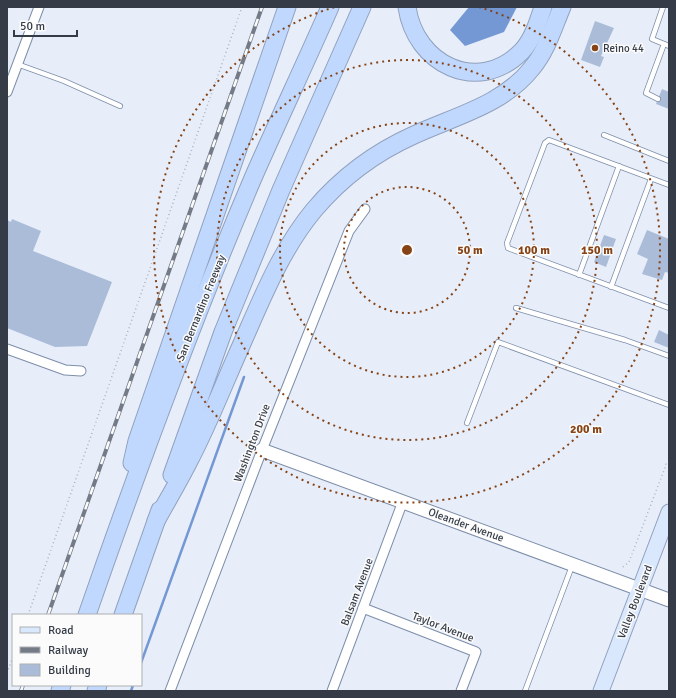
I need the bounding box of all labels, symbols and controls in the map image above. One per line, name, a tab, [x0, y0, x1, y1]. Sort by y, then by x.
scale bar	[14, 12, 77, 38]
text: 50 m	[20, 19, 45, 34]
place label: Reino 44	[603, 42, 644, 55]
marker: Reino 44	[590, 43, 600, 53]
centre of rings	[400, 243, 414, 257]
text: 50 m	[457, 243, 483, 258]
text: 100 m	[518, 243, 550, 258]
text: 150 m	[581, 243, 613, 258]
street label: San Bernardino Freeway	[174, 252, 229, 363]
street label: Washington Drive	[231, 402, 273, 484]
text: 200 m	[570, 422, 602, 437]
street label: Oleander Avenue	[426, 505, 506, 545]
street label: Balsam Avenue	[338, 556, 376, 628]
street label: Valley Boulevard	[615, 563, 655, 641]
street label: Taylor Avenue	[410, 609, 476, 645]
legend	[12, 614, 142, 686]
text: Road	[48, 623, 74, 638]
text: Railway	[48, 643, 88, 658]
text: Building	[48, 663, 91, 678]

